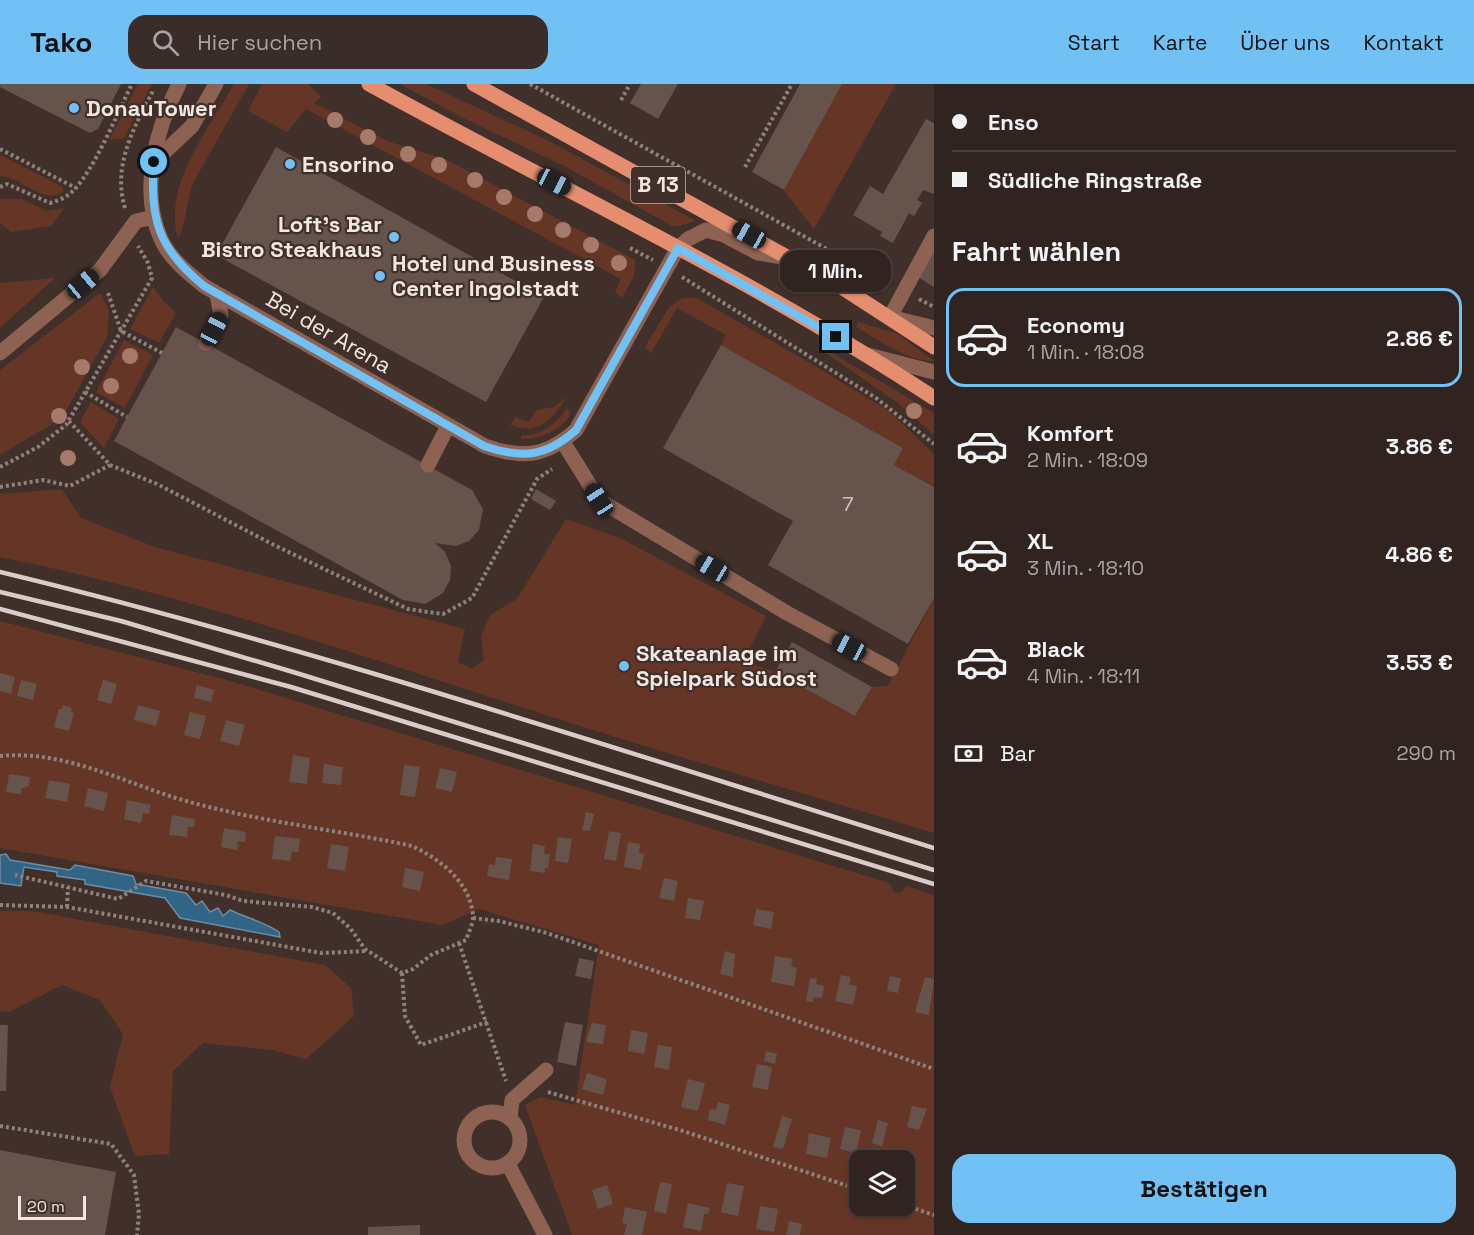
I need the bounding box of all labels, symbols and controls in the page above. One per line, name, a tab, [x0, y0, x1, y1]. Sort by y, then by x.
search box	[128, 15, 548, 69]
text: Tako	[30, 24, 92, 60]
icon: search	[149, 26, 182, 59]
text: Hier suchen	[197, 28, 322, 56]
text: Start	[1068, 29, 1120, 56]
text: Karte	[1153, 29, 1207, 56]
text: Über uns	[1240, 29, 1330, 56]
text: Kontakt	[1363, 29, 1444, 56]
place label: DonauTower	[86, 94, 217, 122]
marker: DonauTower	[67, 101, 81, 115]
text: Enso	[988, 108, 1039, 136]
route start	[140, 148, 167, 175]
place label: Ensorino	[302, 150, 394, 178]
marker: Ensorino	[283, 157, 297, 171]
car	[534, 166, 574, 198]
text: Südliche Ringstraße	[988, 166, 1202, 194]
road number: B 13	[631, 167, 685, 203]
place label: Loft’s Bar Bistro Steakhaus	[201, 210, 382, 263]
car	[729, 218, 769, 252]
marker: Loft’s Bar Bistro Steakhaus	[387, 230, 401, 244]
text: Fahrt wählen	[952, 234, 1121, 269]
place label: Hotel und Business Center Ingolstadt	[392, 249, 595, 302]
callout: 1 Min.	[780, 250, 892, 292]
text: 1 Min.	[808, 258, 863, 284]
car	[63, 266, 103, 302]
marker: Hotel und Business Center Ingolstadt	[373, 269, 387, 283]
street label: Bei der Arena	[261, 285, 397, 379]
car	[198, 309, 230, 349]
icon: car	[955, 311, 1009, 365]
text: Economy	[1027, 311, 1125, 339]
route end	[822, 323, 849, 350]
text: 2.86 €	[1386, 324, 1453, 352]
text: 1 Min. · 18:08	[1027, 339, 1145, 365]
icon: car	[955, 419, 1009, 473]
text: Komfort	[1027, 419, 1114, 447]
text: 3.86 €	[1386, 432, 1453, 460]
text: 2 Min. · 18:09	[1027, 447, 1148, 473]
car	[582, 480, 616, 520]
house number: 7	[842, 491, 854, 517]
icon: car	[955, 527, 1009, 581]
text: XL	[1027, 527, 1053, 555]
text: 4.86 €	[1385, 540, 1453, 568]
car	[692, 551, 732, 585]
text: 3 Min. · 18:10	[1027, 555, 1144, 581]
car	[829, 631, 869, 663]
icon: car	[955, 635, 1009, 689]
text: Black	[1027, 635, 1085, 663]
place label: Skateanlage im Spielpark Südost	[636, 639, 817, 692]
text: 3.53 €	[1386, 648, 1453, 676]
marker: Skateanlage im Spielpark Südost	[617, 659, 631, 673]
text: 4 Min. · 18:11	[1027, 663, 1140, 689]
icon: cash	[952, 737, 985, 770]
text: Bar	[1000, 739, 1036, 767]
text: 290 m	[1397, 740, 1456, 766]
map controls	[849, 1150, 915, 1216]
button: layers	[849, 1150, 915, 1216]
button: Bestätigen	[952, 1154, 1456, 1223]
scale bar	[18, 1193, 86, 1220]
text: 20 m	[27, 1196, 65, 1217]

